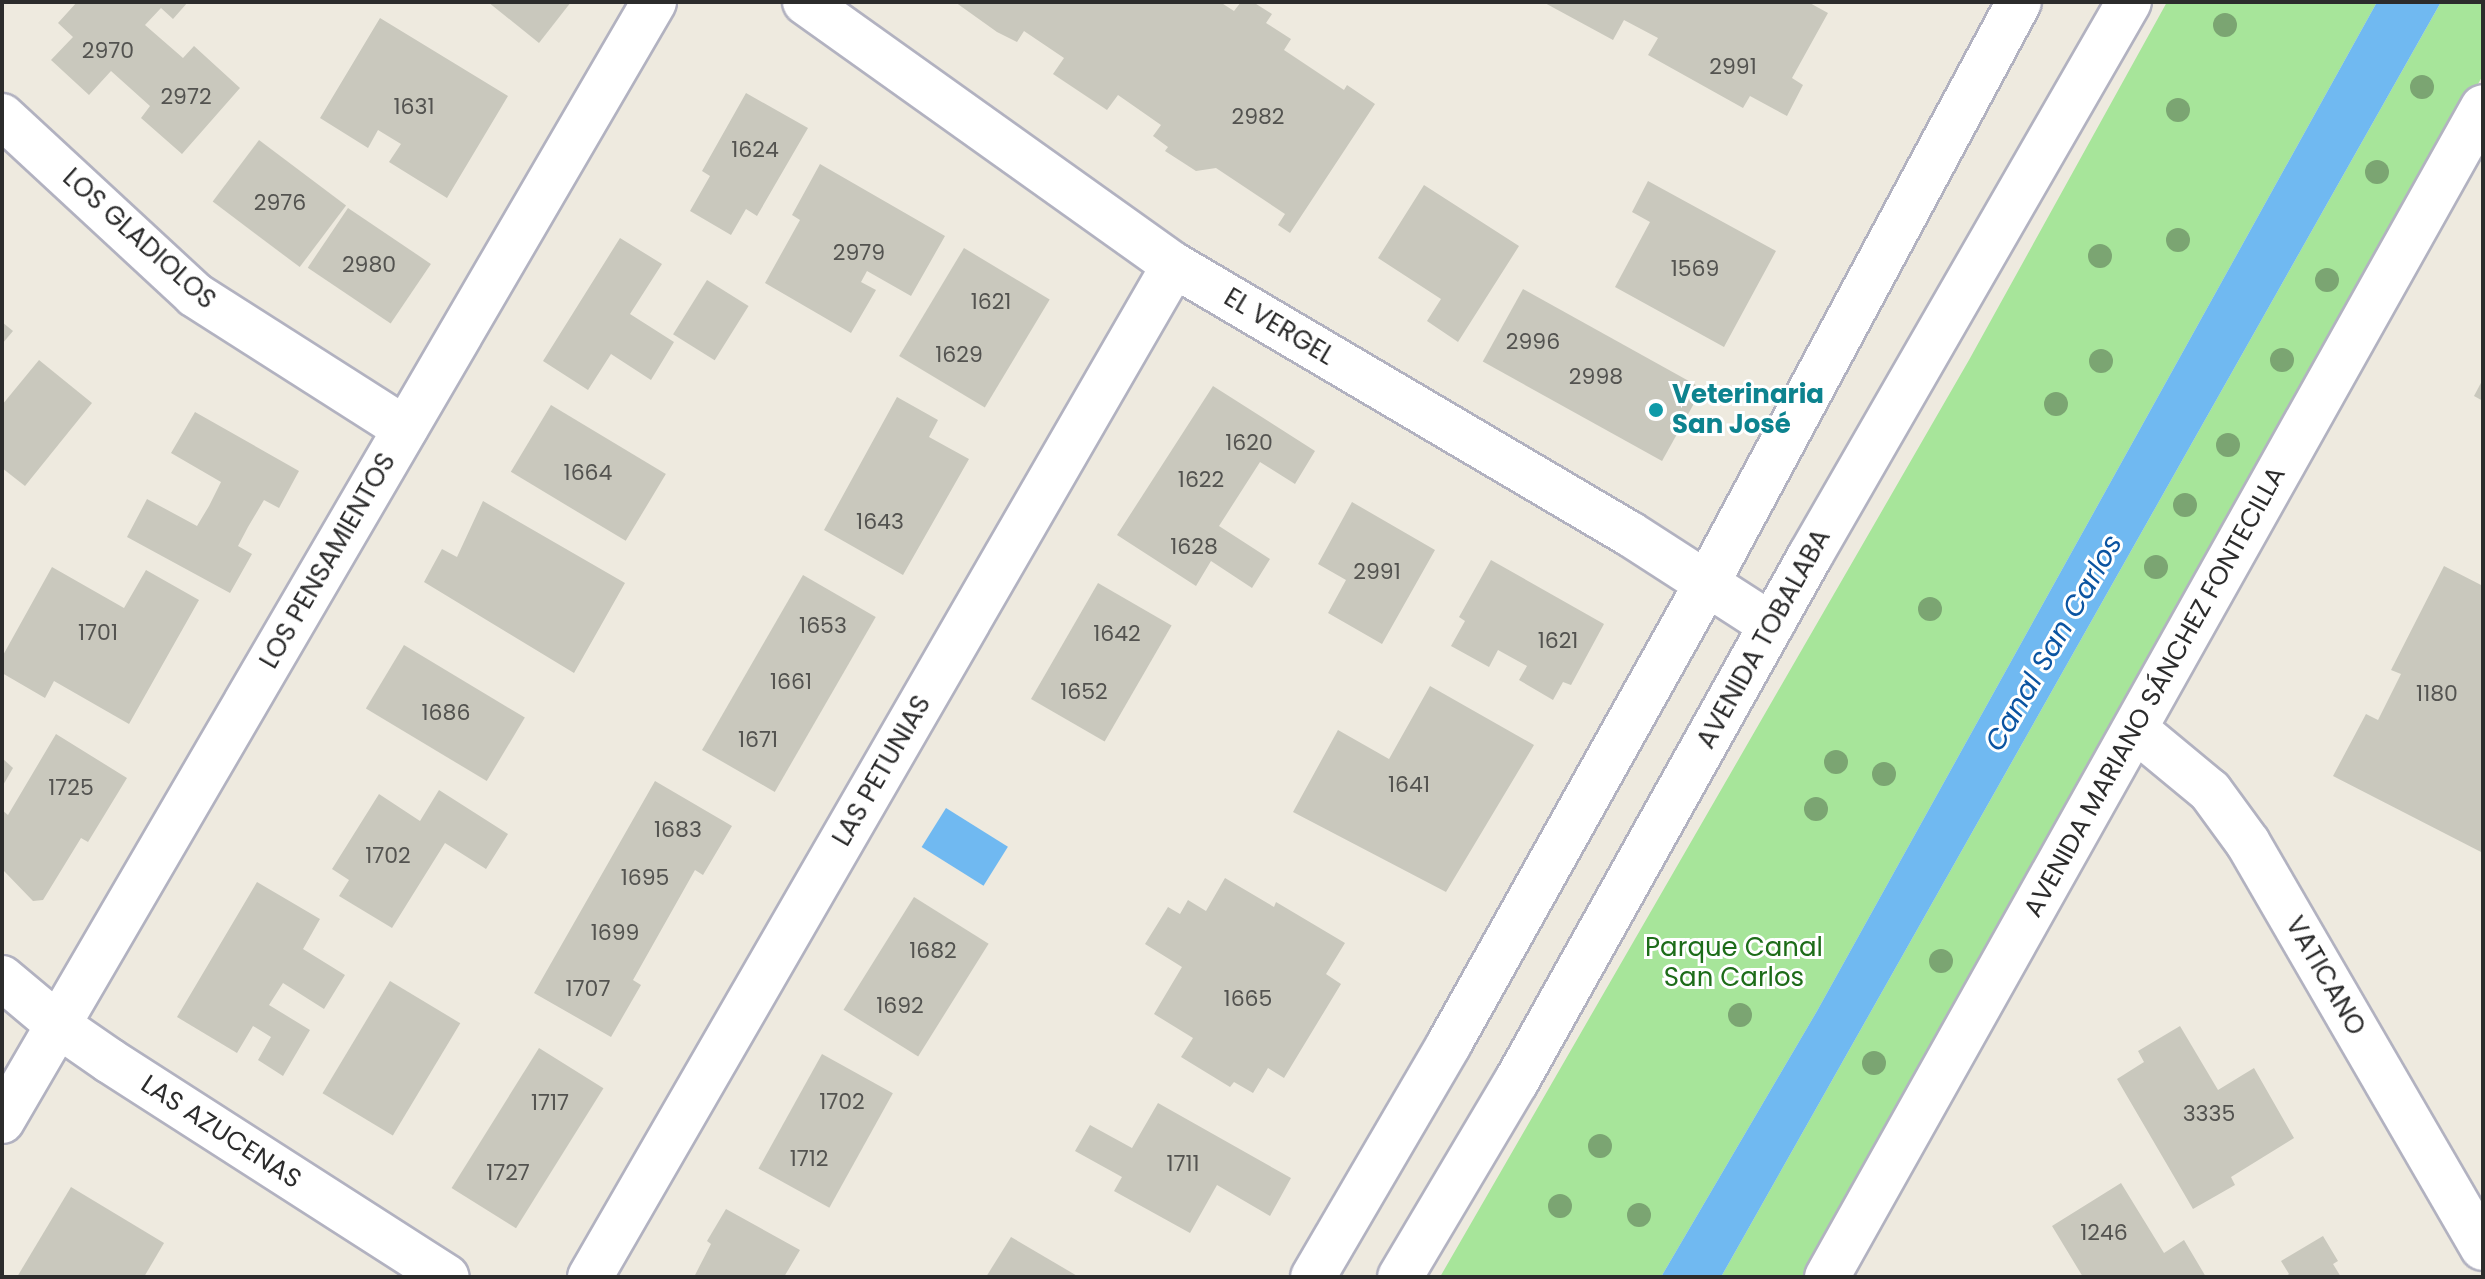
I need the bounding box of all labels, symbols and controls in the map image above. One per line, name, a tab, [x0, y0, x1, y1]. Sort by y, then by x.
house number: 2970	[82, 38, 134, 64]
house number: 2991	[1709, 54, 1757, 80]
house number: 2972	[160, 84, 212, 110]
house number: 1631	[393, 94, 435, 120]
house number: 2982	[1231, 104, 1285, 130]
house number: 1624	[731, 137, 779, 163]
street label: LOS GLADIOLOS	[56, 162, 222, 316]
house number: 2976	[254, 190, 306, 216]
house number: 2979	[833, 240, 885, 266]
house number: 2980	[342, 252, 396, 278]
house number: 1569	[1671, 256, 1719, 282]
street label: EL VERGEL	[1218, 282, 1340, 372]
house number: 1621	[971, 289, 1011, 315]
house number: 2996	[1506, 329, 1560, 355]
house number: 1629	[935, 342, 983, 368]
house number: 2998	[1569, 364, 1623, 390]
place label: Veterinaria San José	[1672, 379, 1824, 440]
marker: Veterinaria San José	[1647, 401, 1665, 419]
house number: 1620	[1225, 430, 1273, 456]
street label: LOS PENSAMIENTOS	[254, 448, 402, 674]
house number: 1664	[564, 460, 612, 486]
street label: AVENIDA MARIANO SÁNCHEZ FONTECILLA	[2018, 461, 2292, 923]
house number: 1622	[1178, 467, 1224, 493]
house number: 1643	[856, 509, 904, 535]
street label: AVENIDA TOBALABA	[1691, 524, 1837, 754]
water label: Canal San Carlos	[1978, 529, 2130, 757]
house number: 1628	[1170, 534, 1218, 560]
house number: 2991	[1353, 559, 1401, 585]
house number: 1653	[799, 613, 847, 639]
house number: 1701	[78, 620, 118, 646]
house number: 1642	[1093, 621, 1141, 647]
house number: 1621	[1538, 628, 1578, 654]
house number: 1661	[770, 669, 812, 695]
house number: 1652	[1060, 679, 1108, 705]
house number: 1180	[2416, 681, 2458, 707]
street label: LAS PETUNIAS	[826, 690, 938, 852]
house number: 1686	[422, 700, 470, 726]
house number: 1671	[738, 727, 778, 753]
house number: 1641	[1388, 772, 1430, 798]
house number: 1725	[48, 775, 94, 801]
house number: 1683	[654, 817, 702, 843]
house number: 1702	[365, 843, 411, 869]
house number: 1695	[621, 865, 669, 891]
street label: VATICANO	[2279, 911, 2371, 1041]
house number: 1699	[591, 920, 639, 946]
park label: Parque Canal San Carlos	[1645, 932, 1823, 994]
house number: 1682	[909, 938, 957, 964]
house number: 1707	[566, 976, 610, 1002]
house number: 1665	[1224, 986, 1272, 1012]
house number: 1692	[876, 993, 924, 1019]
street label: LAS AZUCENAS	[135, 1069, 307, 1195]
house number: 1702	[819, 1089, 865, 1115]
house number: 1717	[531, 1090, 569, 1116]
house number: 3335	[2183, 1101, 2235, 1127]
house number: 1712	[790, 1146, 828, 1172]
house number: 1711	[1166, 1151, 1200, 1177]
house number: 1727	[486, 1160, 530, 1186]
house number: 1246	[2080, 1220, 2128, 1246]

